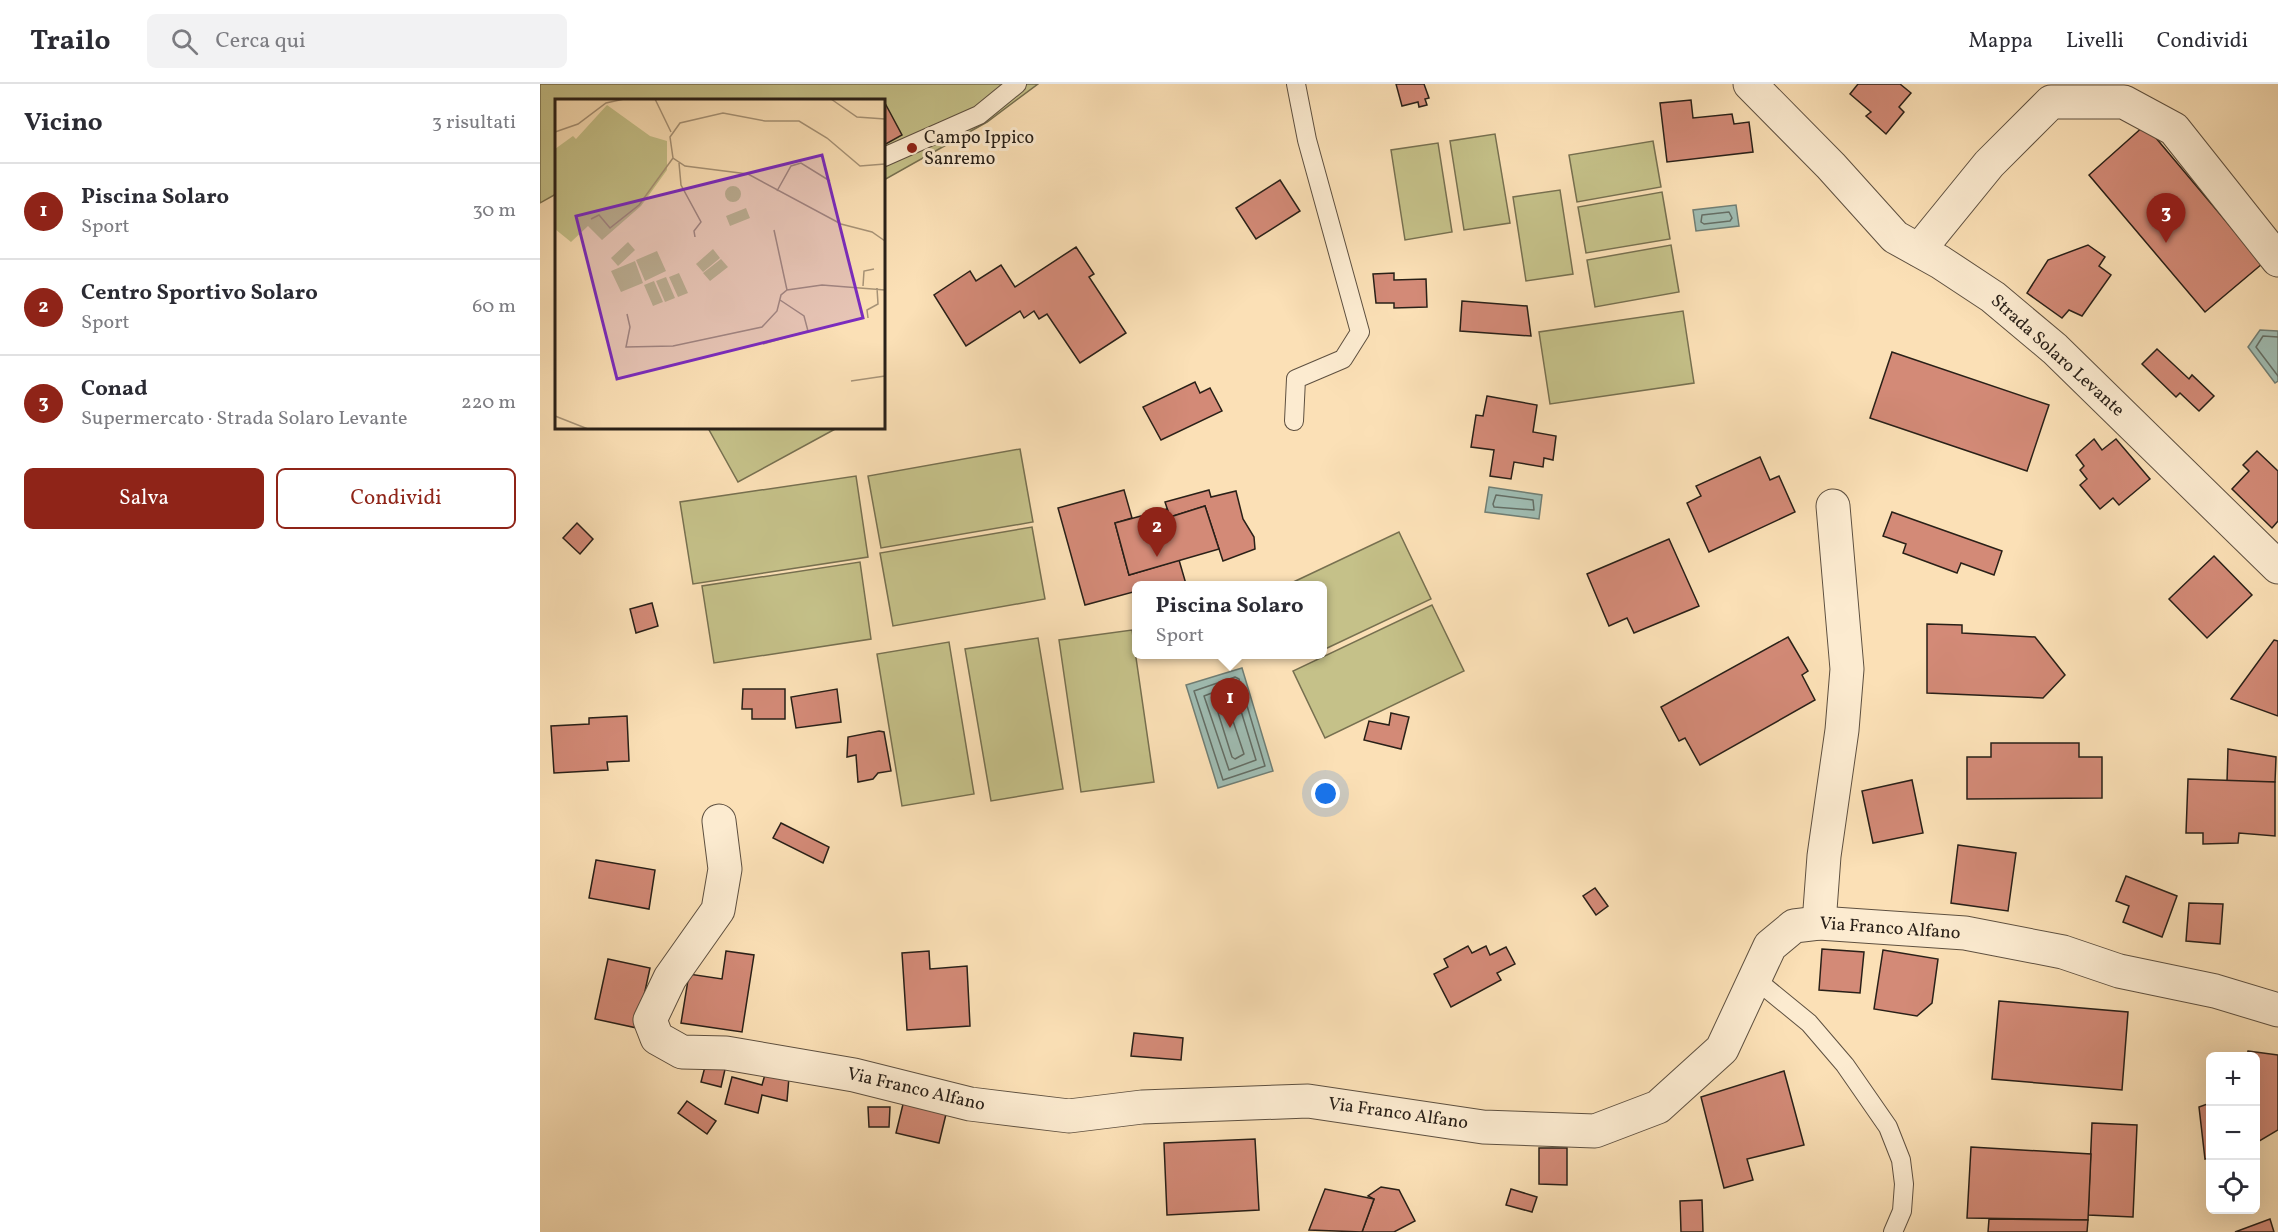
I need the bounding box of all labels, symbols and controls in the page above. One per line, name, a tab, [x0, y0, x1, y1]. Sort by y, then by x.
search box	[147, 14, 567, 68]
text: Trailo	[30, 22, 111, 61]
icon: search	[168, 25, 201, 58]
text: Cerca qui	[216, 26, 306, 57]
text: Mappa	[1968, 27, 2033, 56]
text: Livelli	[2066, 27, 2124, 56]
text: Condividi	[2157, 27, 2248, 56]
inset map	[555, 99, 885, 429]
text: Vicino	[24, 105, 103, 141]
text: 3 risultati	[432, 109, 516, 137]
place label: Campo Ippico Sanremo	[924, 126, 1034, 172]
marker: Campo Ippico Sanremo	[905, 141, 919, 155]
text: Piscina Solaro	[81, 182, 229, 213]
pin: 3	[2146, 194, 2186, 243]
text: 1	[39, 197, 48, 225]
text: 30 m	[472, 197, 516, 225]
text: Sport	[81, 213, 130, 241]
text: Centro Sportivo Solaro	[81, 278, 318, 309]
street label: Strada Solaro Levante	[1985, 289, 2129, 423]
text: 2	[38, 293, 49, 321]
text: 60 m	[472, 293, 516, 321]
text: Sport	[81, 309, 130, 337]
text: Conad	[81, 374, 148, 405]
text: 3	[38, 389, 49, 417]
text: 220 m	[461, 389, 516, 417]
text: Supermercato · Strada Solaro Levante	[81, 405, 408, 433]
button: Salva	[24, 468, 264, 529]
button: Condividi	[276, 468, 516, 529]
pin: 2	[1138, 508, 1176, 557]
popup	[1132, 581, 1327, 659]
text: Piscina Solaro	[1155, 591, 1304, 622]
text: Sport	[1155, 622, 1204, 650]
pin: 1	[1210, 678, 1250, 728]
your location	[1311, 779, 1340, 808]
street label: Via Franco Alfano	[1819, 912, 1961, 946]
map controls	[2206, 1052, 2260, 1214]
button: +	[2206, 1052, 2260, 1106]
street label: Via Franco Alfano	[845, 1062, 987, 1118]
street label: Via Franco Alfano	[1326, 1092, 1470, 1136]
button: −	[2206, 1106, 2260, 1160]
button: locate	[2206, 1160, 2260, 1214]

